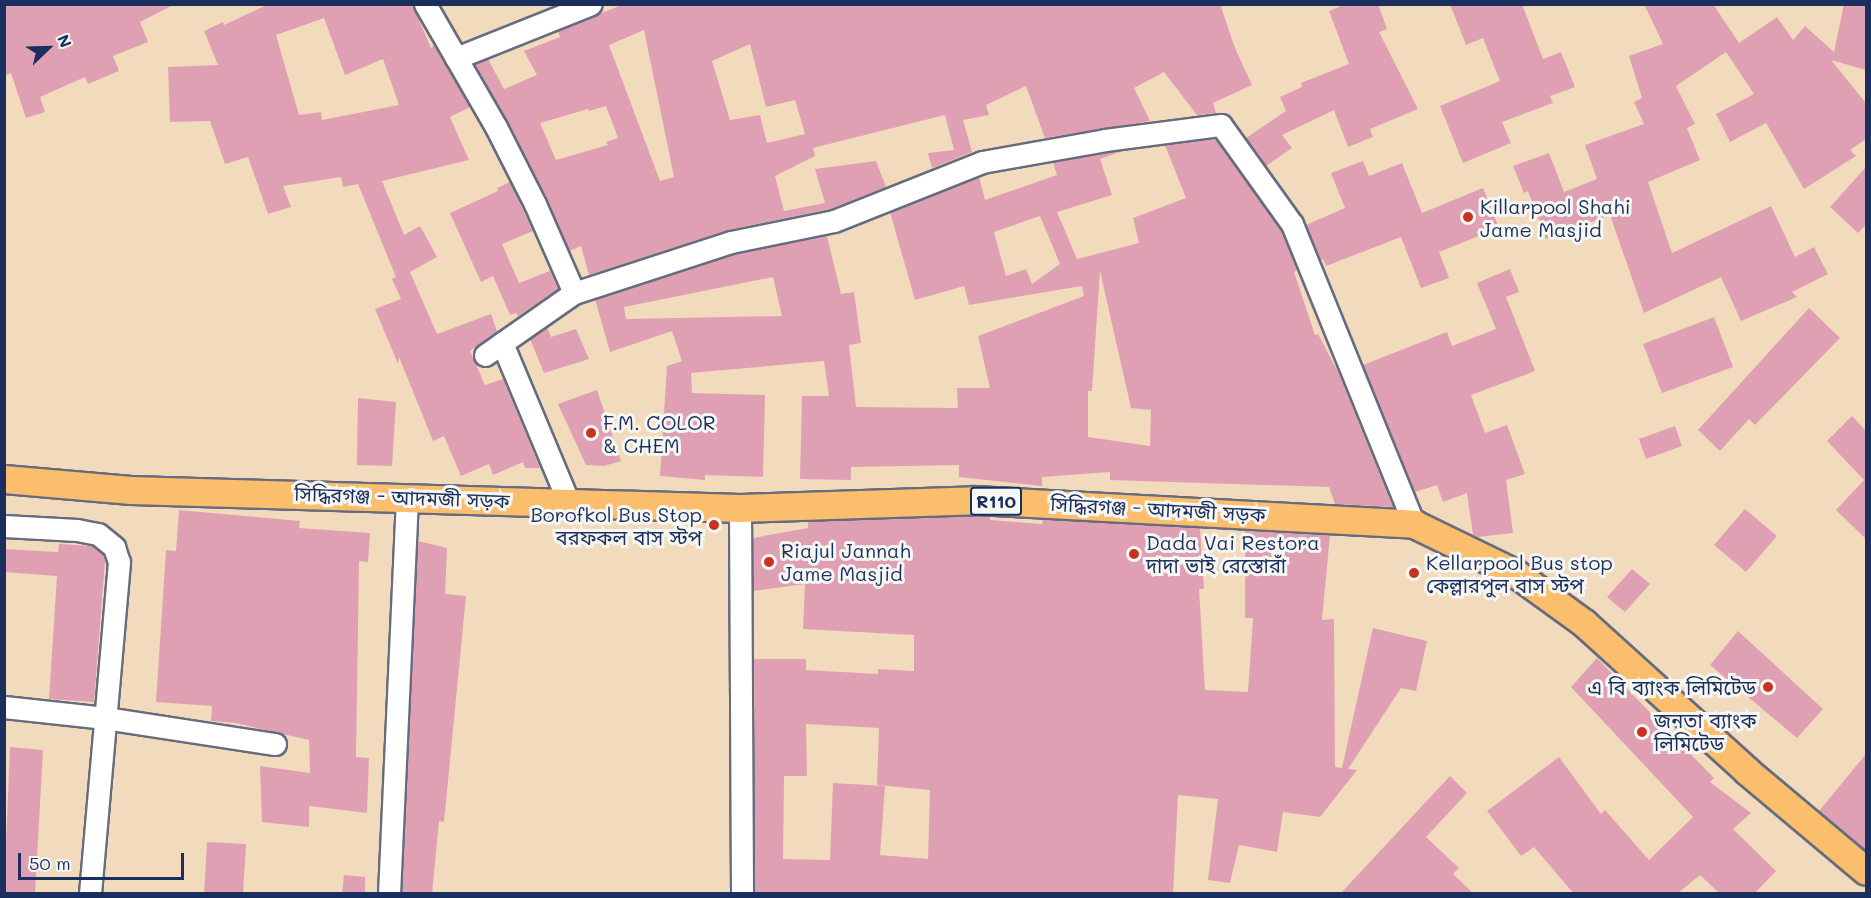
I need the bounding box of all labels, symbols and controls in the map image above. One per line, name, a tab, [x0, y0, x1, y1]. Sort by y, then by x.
north arrow	[18, 18, 78, 78]
text: N	[53, 31, 77, 50]
place label: Killarpool Shahi Jame Masjid	[1480, 194, 1631, 241]
marker: Killarpool Shahi Jame Masjid	[1461, 210, 1475, 224]
place label: F.M. COLOR & CHEM	[603, 410, 716, 457]
marker: F.M. COLOR & CHEM	[584, 426, 598, 440]
street label: সিদ্ধিরগঞ্জ - আদমজী সড়ক	[294, 481, 510, 513]
road number: R110	[969, 486, 1023, 516]
street label: সিদ্ধিরগঞ্জ - আদমজী সড়ক	[1050, 491, 1266, 527]
place label: Borofkol Bus Stop বরফকল বাস স্টপ	[530, 502, 702, 549]
marker: Borofkol Bus Stop বরফকল বাস স্টপ	[707, 518, 721, 532]
place label: Dada Vai Restora দাদা ভাই রেস্তোরাঁ	[1146, 530, 1320, 577]
place label: Riajul Jannah Jame Masjid	[781, 538, 911, 585]
marker: Dada Vai Restora দাদা ভাই রেস্তোরাঁ	[1127, 547, 1141, 561]
place label: Kellarpool Bus stop কেল্লারপুল বাস স্টপ	[1426, 550, 1613, 597]
marker: Riajul Jannah Jame Masjid	[762, 555, 776, 569]
marker: Kellarpool Bus stop কেল্লারপুল বাস স্টপ	[1407, 566, 1421, 580]
place label: এ বি ব্যাংক লিমিটেড	[1588, 675, 1756, 699]
marker: এ বি ব্যাংক লিমিটেড	[1761, 680, 1775, 694]
place label: জনতা ব্যাংক লিমিটেড	[1654, 708, 1757, 755]
marker: জনতা ব্যাংক লিমিটেড	[1635, 725, 1649, 739]
scale bar	[21, 841, 188, 879]
text: 50 m	[29, 851, 71, 875]

